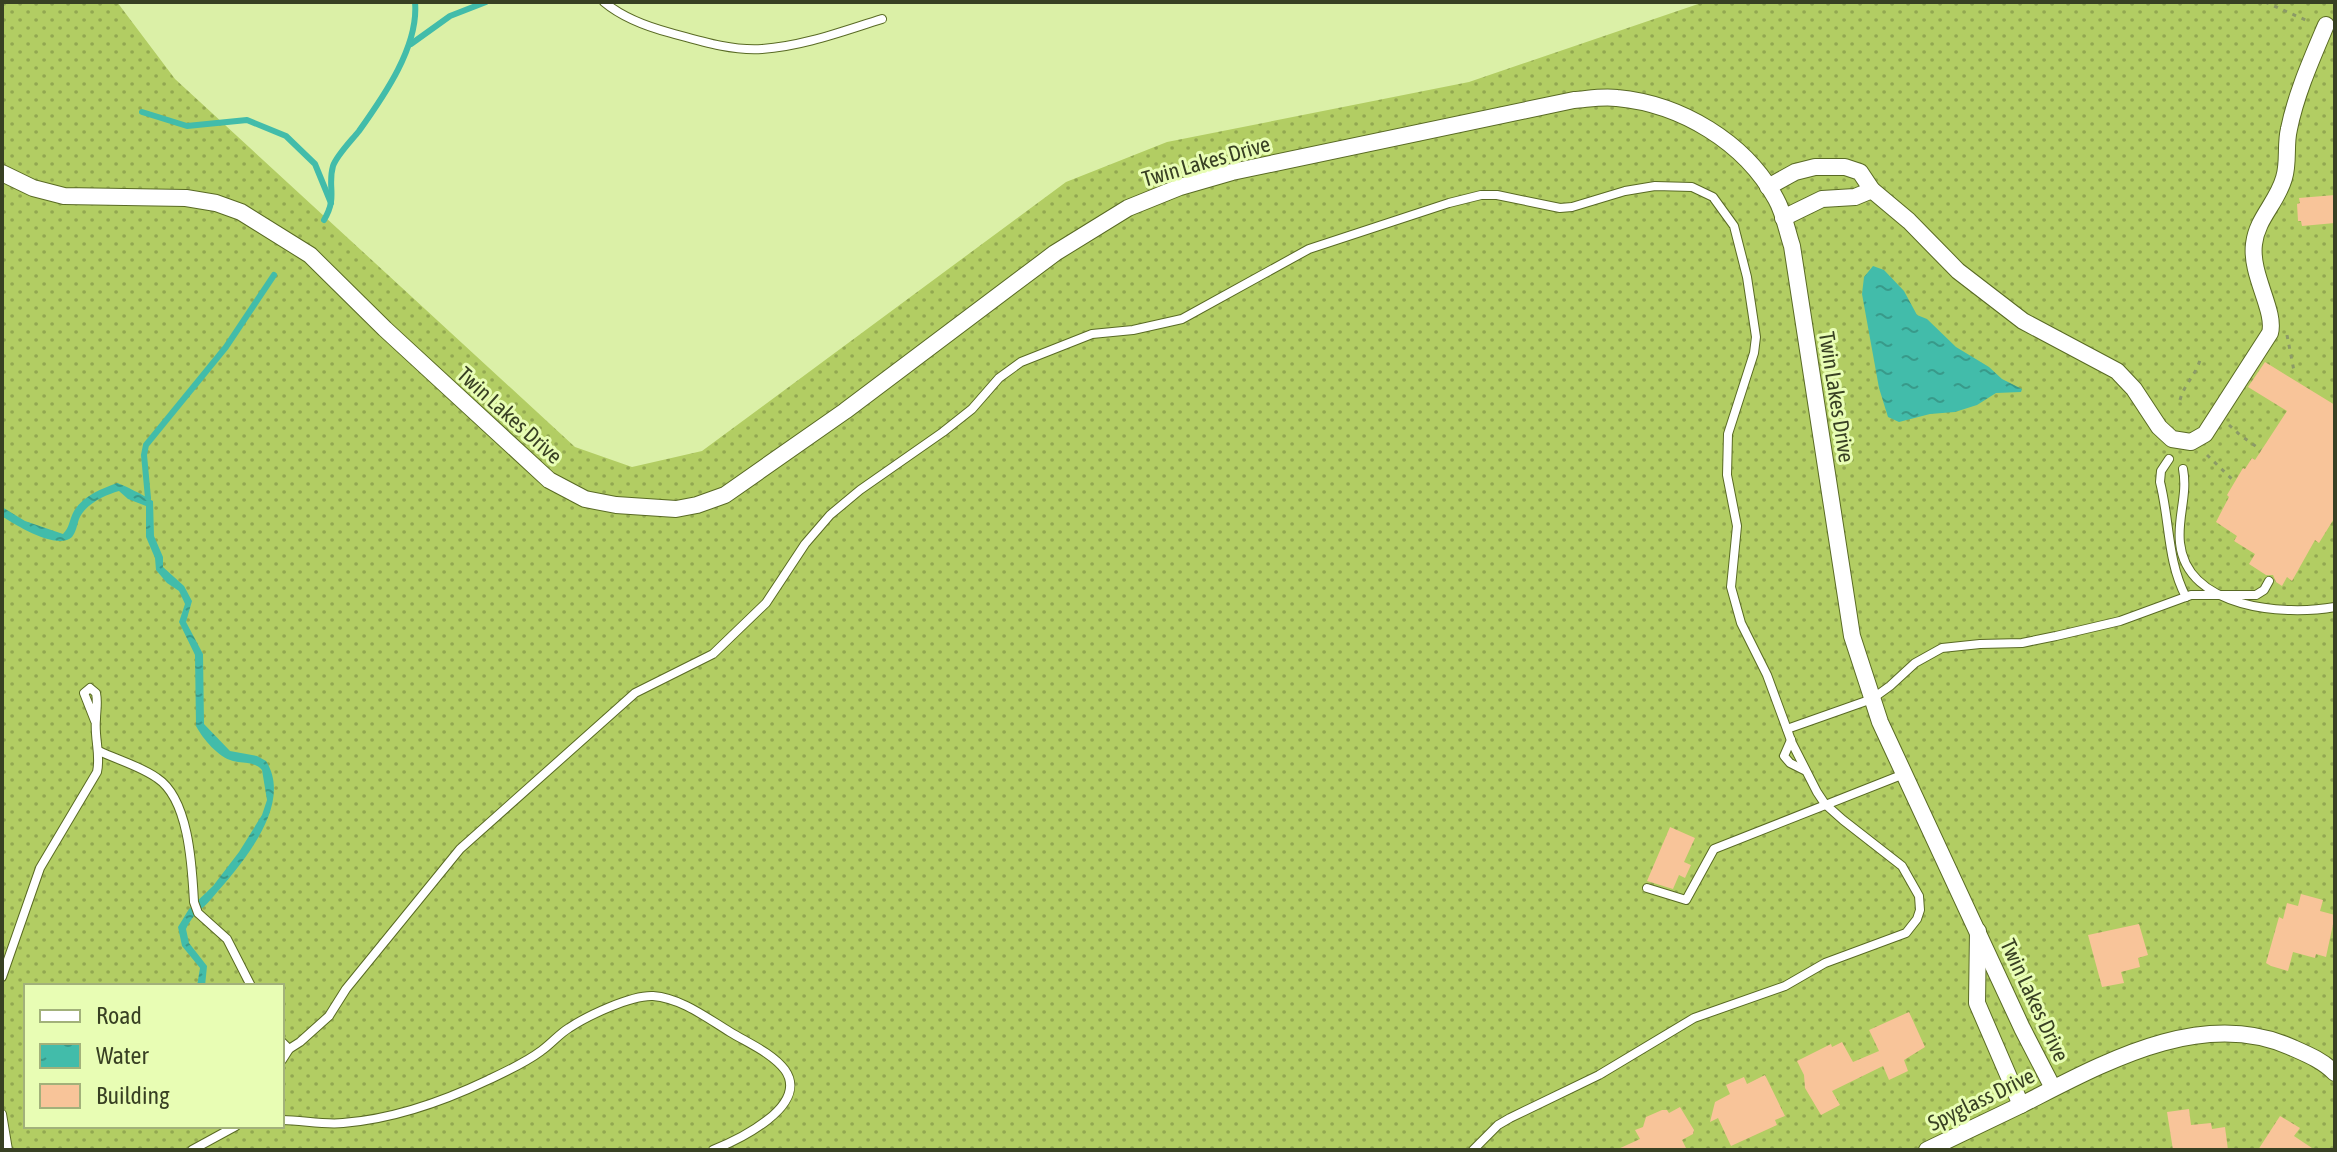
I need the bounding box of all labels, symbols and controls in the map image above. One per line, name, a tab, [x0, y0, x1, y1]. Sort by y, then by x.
street label: Twin Lakes Drive	[1139, 130, 1273, 192]
street label: Twin Lakes Drive	[1814, 330, 1860, 464]
street label: Twin Lakes Drive	[452, 361, 568, 469]
street label: Twin Lakes Drive	[1995, 935, 2075, 1065]
legend	[24, 984, 284, 1128]
text: Road	[96, 1002, 142, 1029]
text: Water	[96, 1042, 149, 1069]
street label: Spyglass Drive	[1923, 1062, 2039, 1136]
text: Building	[96, 1082, 170, 1109]

